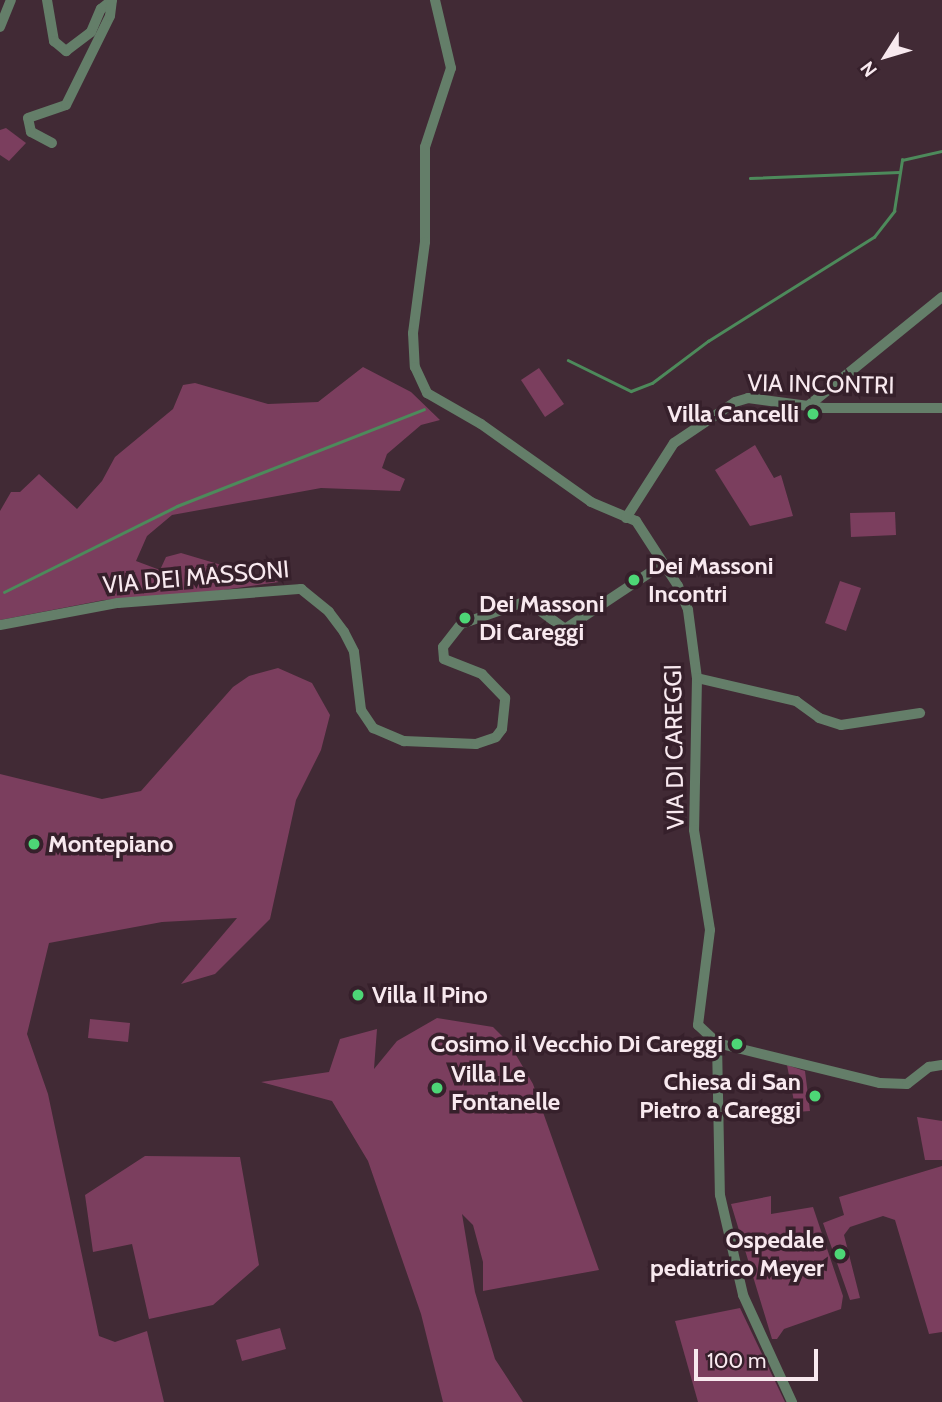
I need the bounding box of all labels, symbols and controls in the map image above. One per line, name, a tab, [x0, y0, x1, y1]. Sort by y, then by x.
north arrow	[851, 21, 921, 91]
text: N	[856, 57, 882, 81]
street label: VIA INCONTRI	[747, 368, 895, 400]
place label: Villa Cancelli	[667, 400, 799, 428]
marker: Villa Cancelli	[805, 406, 821, 422]
place label: Dei Massoni Incontri	[648, 552, 773, 608]
street label: VIA DEI MASSONI	[102, 555, 290, 599]
marker: Dei Massoni Incontri	[626, 572, 642, 588]
place label: Dei Massoni Di Careggi	[479, 590, 604, 646]
marker: Dei Massoni Di Careggi	[457, 610, 473, 626]
street label: VIA DI CAREGGI	[658, 664, 690, 830]
place label: Montepiano	[48, 830, 173, 858]
marker: Montepiano	[26, 836, 42, 852]
place label: Villa Il Pino	[372, 981, 488, 1009]
marker: Villa Il Pino	[350, 987, 366, 1003]
place label: Cosimo il Vecchio Di Careggi	[431, 1030, 723, 1058]
marker: Cosimo il Vecchio Di Careggi	[729, 1036, 745, 1052]
place label: Villa Le Fontanelle	[451, 1060, 560, 1116]
place label: Chiesa di San Pietro a Careggi	[639, 1068, 801, 1124]
marker: Villa Le Fontanelle	[429, 1080, 445, 1096]
marker: Chiesa di San Pietro a Careggi	[807, 1088, 823, 1104]
place label: Ospedale pediatrico Meyer	[650, 1226, 824, 1282]
marker: Ospedale pediatrico Meyer	[830, 1244, 850, 1264]
scale bar	[697, 1336, 821, 1380]
text: 100 m	[707, 1348, 766, 1373]

